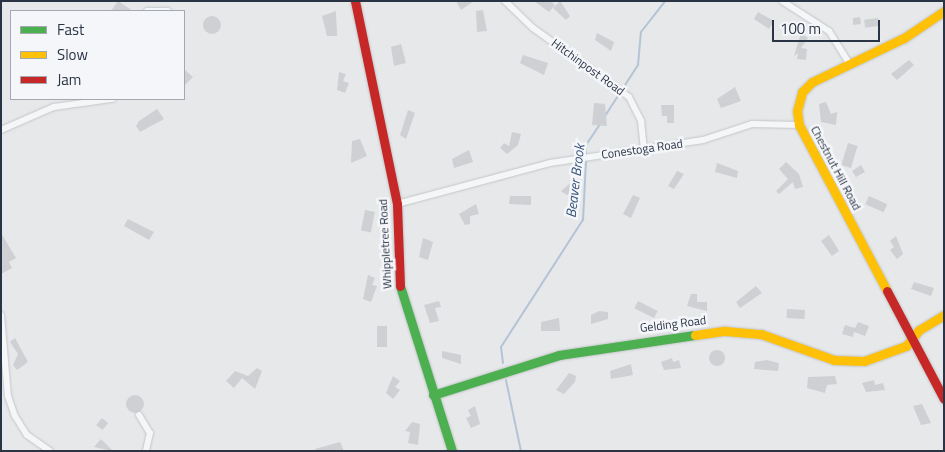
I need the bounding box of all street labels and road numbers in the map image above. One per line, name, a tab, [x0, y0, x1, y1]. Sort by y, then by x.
street label: Hitchinpost Road	[549, 36, 627, 98]
street label: Chestnut Hill Road	[808, 123, 864, 213]
street label: Conestoga Road	[600, 136, 684, 162]
street label: Whippletree Road	[375, 199, 395, 289]
street label: Gelding Road	[639, 313, 707, 335]

